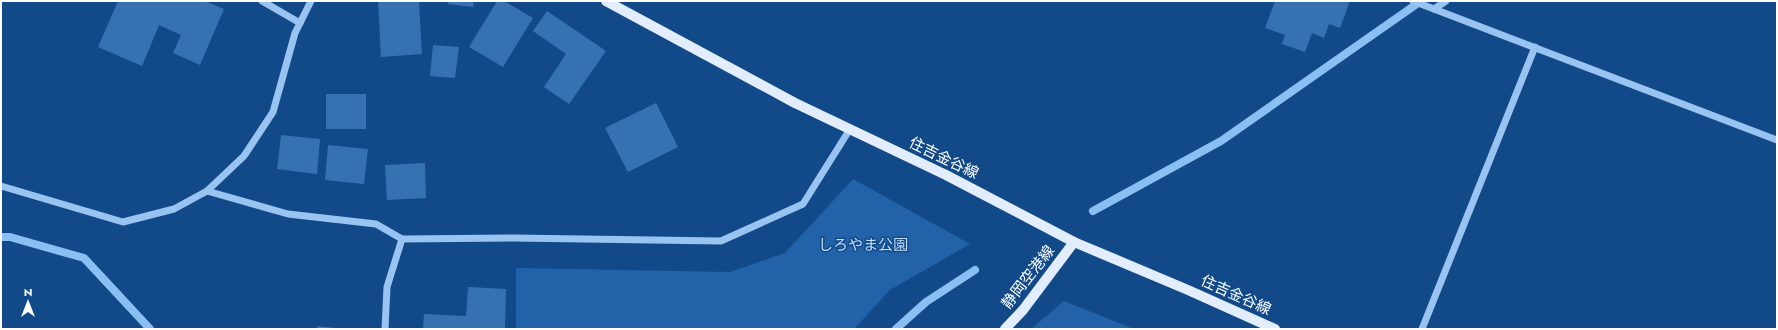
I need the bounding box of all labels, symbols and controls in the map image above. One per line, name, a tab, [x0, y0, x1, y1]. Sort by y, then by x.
street label: 住吉金谷線	[905, 132, 983, 184]
park label: しろやま公園	[818, 234, 908, 256]
street label: 静岡空港線	[996, 241, 1060, 313]
street label: 住吉金谷線	[1197, 270, 1275, 320]
north arrow	[8, 282, 48, 322]
text: N	[24, 284, 32, 300]

